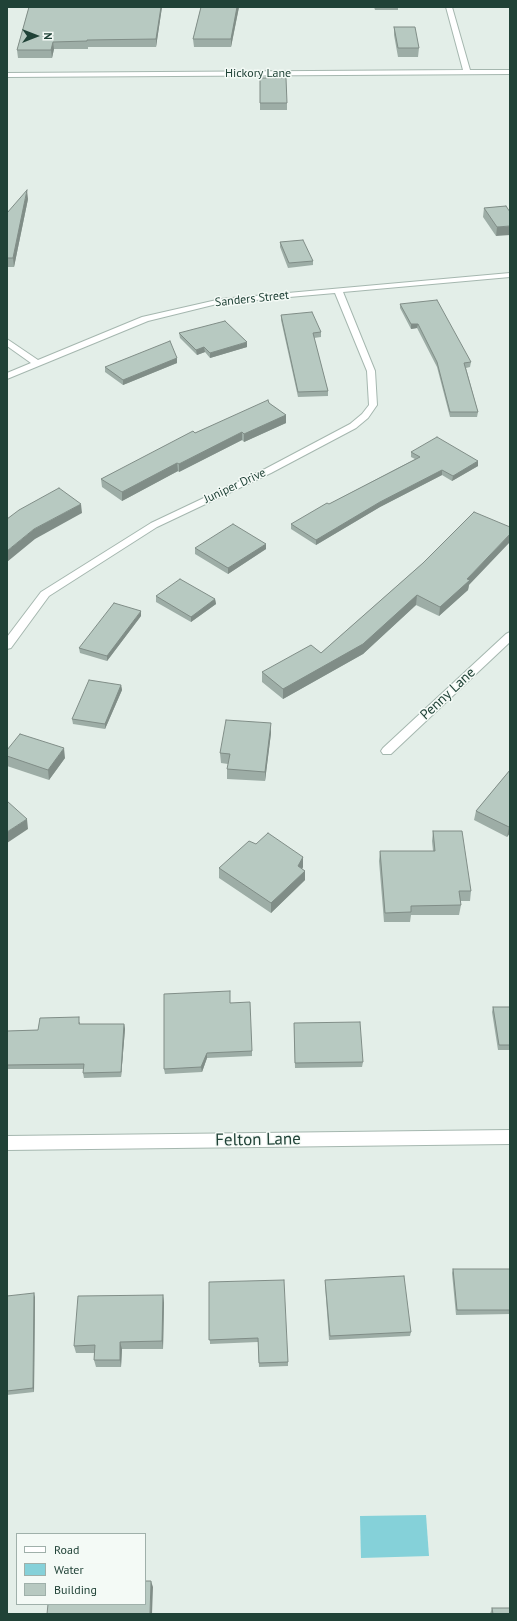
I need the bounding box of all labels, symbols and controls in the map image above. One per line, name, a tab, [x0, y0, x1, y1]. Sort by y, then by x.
north arrow	[16, 16, 56, 56]
text: N	[41, 32, 55, 40]
street label: Hickory Lane	[225, 67, 291, 81]
street label: Sanders Street	[214, 288, 290, 310]
street label: Juniper Drive	[202, 465, 268, 507]
street label: Penny Lane	[417, 664, 479, 724]
street label: Felton Lane	[215, 1129, 301, 1151]
legend	[16, 1533, 146, 1605]
text: Road	[54, 1542, 79, 1557]
text: Water	[54, 1562, 84, 1577]
text: Building	[54, 1582, 97, 1597]

